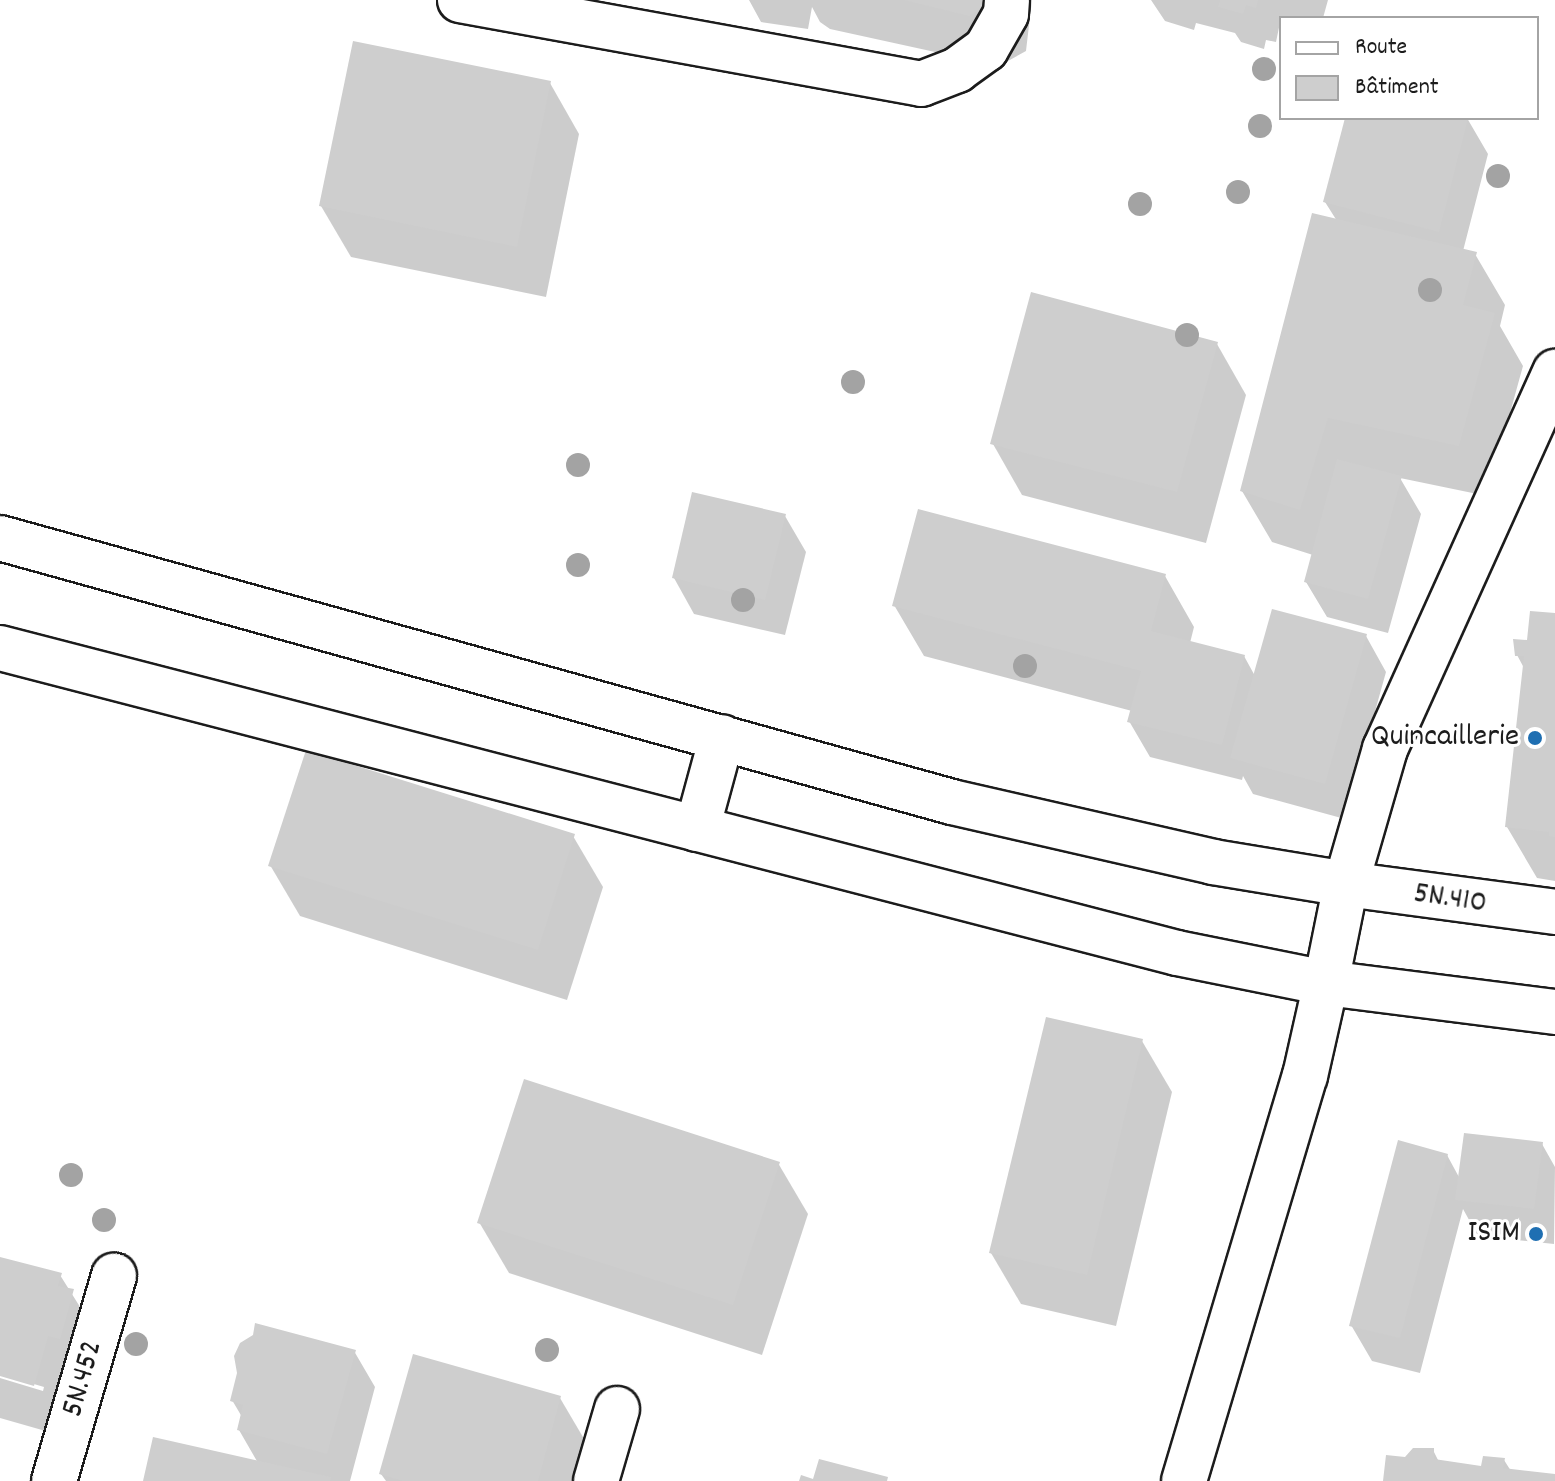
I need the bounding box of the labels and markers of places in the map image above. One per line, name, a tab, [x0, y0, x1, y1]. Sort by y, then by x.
place label: Quincaillerie	[1371, 719, 1519, 757]
marker: Quincaillerie	[1526, 729, 1544, 747]
place label: ISIM	[1467, 1215, 1520, 1253]
marker: ISIM	[1527, 1225, 1545, 1243]

